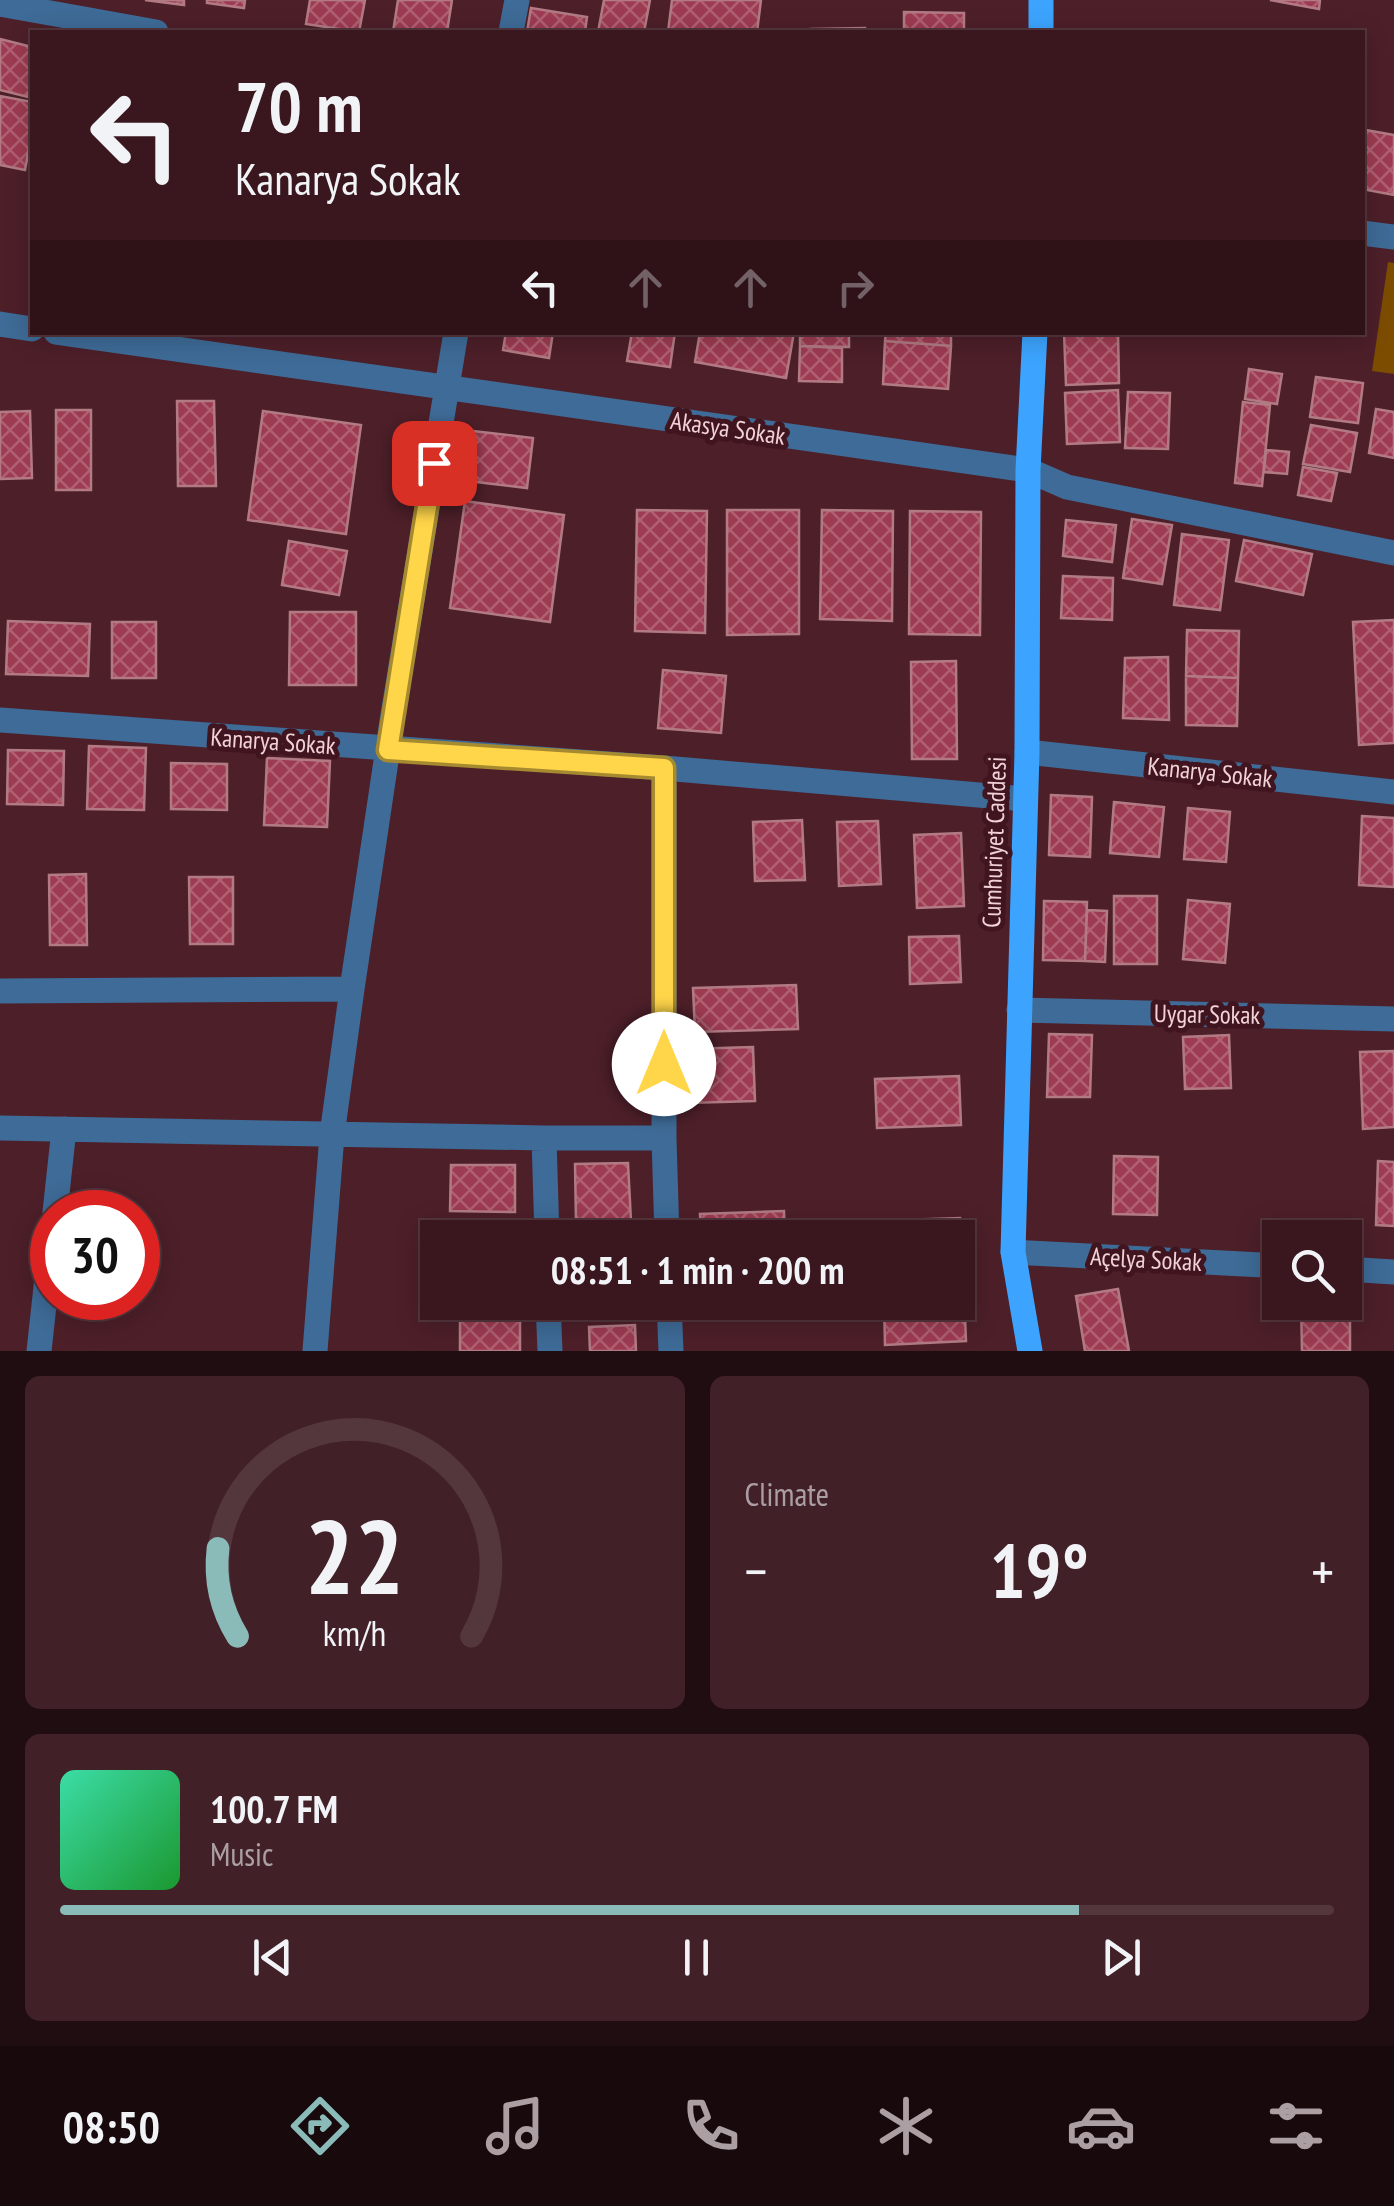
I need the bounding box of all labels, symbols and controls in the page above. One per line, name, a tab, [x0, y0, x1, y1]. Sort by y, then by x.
text: 70 m	[235, 61, 363, 151]
icon: left	[70, 70, 200, 200]
text: Kanarya Sokak	[235, 149, 460, 207]
icon: left	[513, 260, 568, 315]
icon: ahead	[618, 260, 673, 315]
icon: ahead	[723, 260, 778, 315]
icon: right	[828, 260, 883, 315]
street label: Akasya Sokak	[669, 404, 788, 452]
pin	[392, 421, 477, 506]
icon: arrive	[407, 436, 462, 491]
street label: Kanarya Sokak	[209, 721, 337, 761]
street label: Kanarya Sokak	[1146, 750, 1274, 794]
street label: Cumhuriyet Caddesi	[975, 756, 1013, 928]
street label: Uygar Sokak	[1154, 997, 1261, 1031]
position arrow	[612, 1012, 716, 1116]
speed limit sign: 30	[30, 1190, 160, 1320]
map controls	[1262, 1220, 1362, 1320]
button: search	[1262, 1220, 1362, 1320]
street label: Açelya Sokak	[1089, 1240, 1203, 1278]
text: 08:51 · 1 min · 200 m	[551, 1245, 844, 1294]
text: Climate	[745, 1473, 829, 1515]
text: 22	[305, 1488, 404, 1623]
text: 19°	[990, 1522, 1089, 1619]
text: −	[745, 1535, 767, 1606]
text: +	[1311, 1535, 1334, 1606]
text: km/h	[323, 1610, 386, 1656]
text: 100.7 FM	[210, 1784, 338, 1833]
text: Music	[210, 1833, 273, 1875]
icon: previous	[245, 1930, 300, 1985]
icon: pause	[669, 1930, 724, 1985]
icon: next	[1094, 1930, 1149, 1985]
icon: directions	[285, 2091, 355, 2161]
icon: music	[480, 2091, 550, 2161]
icon: phone	[676, 2091, 746, 2161]
icon: climate	[871, 2091, 941, 2161]
icon: car	[1066, 2091, 1136, 2161]
icon: filters	[1261, 2091, 1331, 2161]
text: 08:50	[63, 2097, 160, 2155]

